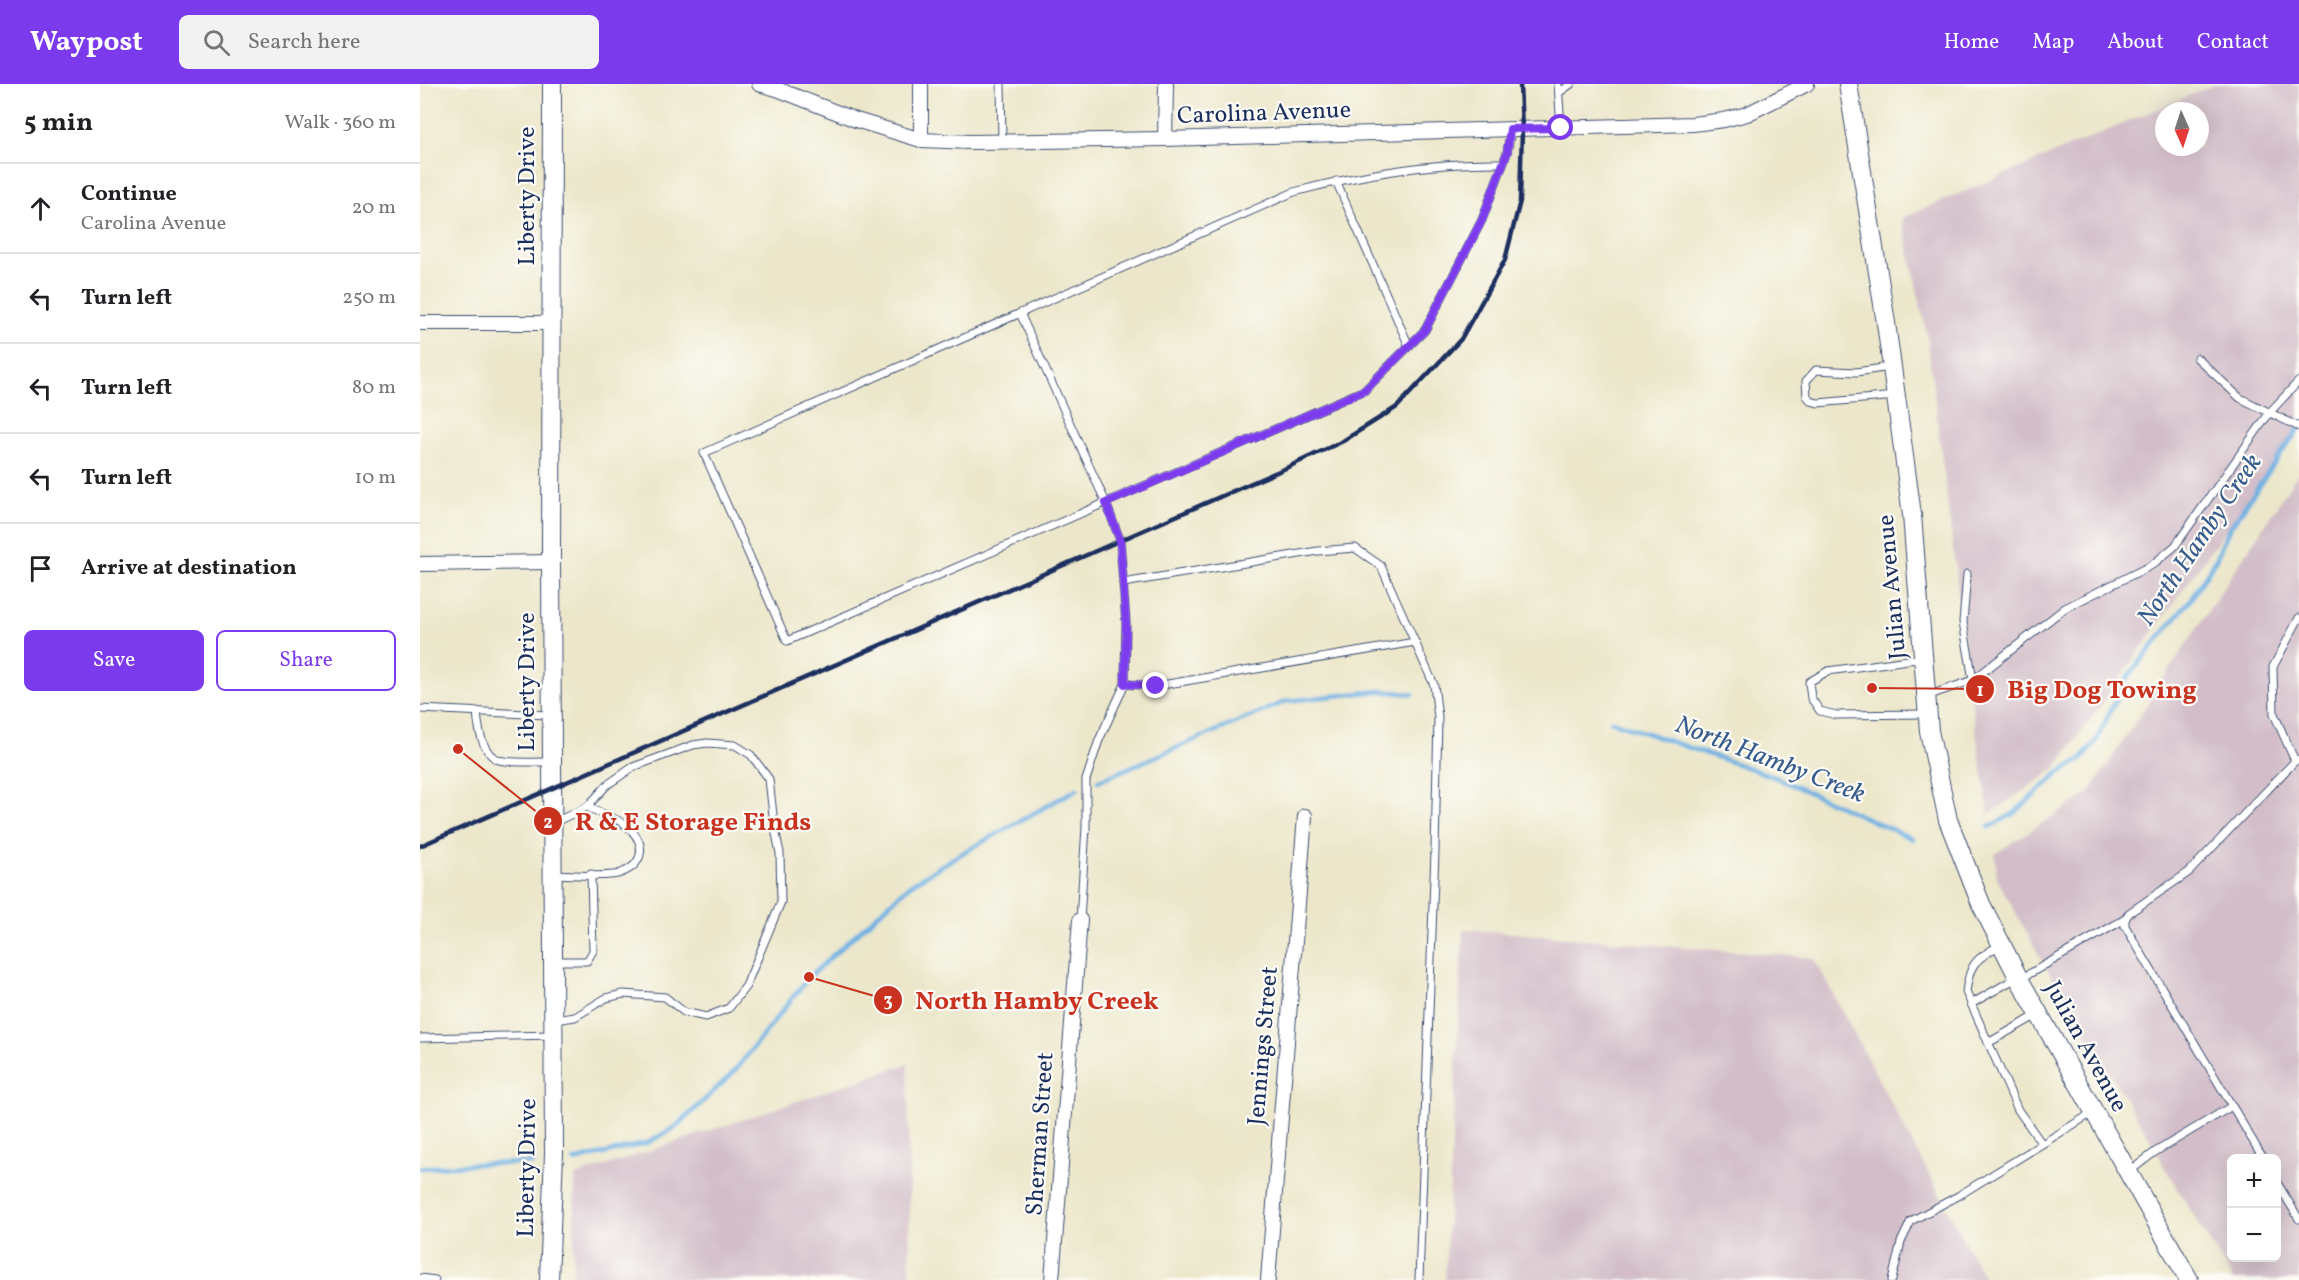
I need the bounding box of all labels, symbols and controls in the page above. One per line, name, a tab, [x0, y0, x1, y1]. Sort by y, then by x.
search box	[179, 15, 599, 69]
text: Waypost	[30, 23, 143, 62]
icon: search	[200, 26, 233, 59]
text: Search here	[248, 27, 360, 58]
text: Home	[1944, 28, 1999, 57]
text: Map	[2032, 28, 2074, 57]
text: About	[2107, 28, 2164, 57]
text: Contact	[2197, 28, 2269, 57]
street label: Carolina Avenue	[1176, 94, 1352, 134]
north arrow	[2155, 102, 2209, 156]
text: 5 min	[24, 105, 93, 141]
text: Walk · 360 m	[284, 109, 396, 137]
route start	[1547, 114, 1573, 140]
street label: Liberty Drive	[511, 126, 545, 266]
text: Continue	[81, 179, 177, 210]
icon: ahead	[24, 192, 57, 225]
text: 20 m	[352, 194, 396, 222]
text: Carolina Avenue	[81, 210, 226, 238]
icon: left	[24, 282, 57, 315]
text: Turn left	[81, 283, 172, 314]
text: 250 m	[342, 284, 396, 312]
icon: left	[24, 372, 57, 405]
text: Turn left	[81, 373, 172, 404]
text: 80 m	[352, 374, 396, 402]
water label: North Hamby Creek	[2129, 447, 2271, 633]
icon: left	[24, 462, 57, 495]
text: Turn left	[81, 463, 172, 494]
text: 10 m	[355, 464, 396, 492]
street label: Julian Avenue	[1870, 513, 1916, 661]
icon: arrive	[24, 552, 57, 585]
text: Arrive at destination	[81, 553, 297, 584]
street label: Liberty Drive	[511, 612, 545, 752]
button: Save	[24, 630, 204, 691]
button: Share	[216, 630, 396, 691]
callout: Big Dog Towing	[1965, 667, 2209, 711]
route end	[1142, 672, 1168, 698]
text: Big Dog Towing	[2007, 673, 2197, 709]
text: 1	[1976, 679, 1984, 704]
water label: North Hamby Creek	[1670, 707, 1870, 813]
callout: R & E Storage Finds	[533, 799, 824, 843]
text: R & E Storage Finds	[575, 805, 811, 841]
text: 2	[543, 811, 553, 836]
street label: Jennings Street	[1240, 965, 1288, 1127]
street label: Julian Avenue	[2035, 975, 2135, 1119]
callout: North Hamby Creek	[873, 978, 1171, 1022]
text: North Hamby Creek	[915, 984, 1159, 1020]
text: 3	[883, 989, 893, 1014]
street label: Sherman Street	[1018, 1051, 1064, 1217]
street label: Liberty Drive	[510, 1098, 546, 1238]
map controls	[2227, 1154, 2281, 1262]
button: +	[2227, 1154, 2281, 1208]
button: −	[2227, 1208, 2281, 1262]

